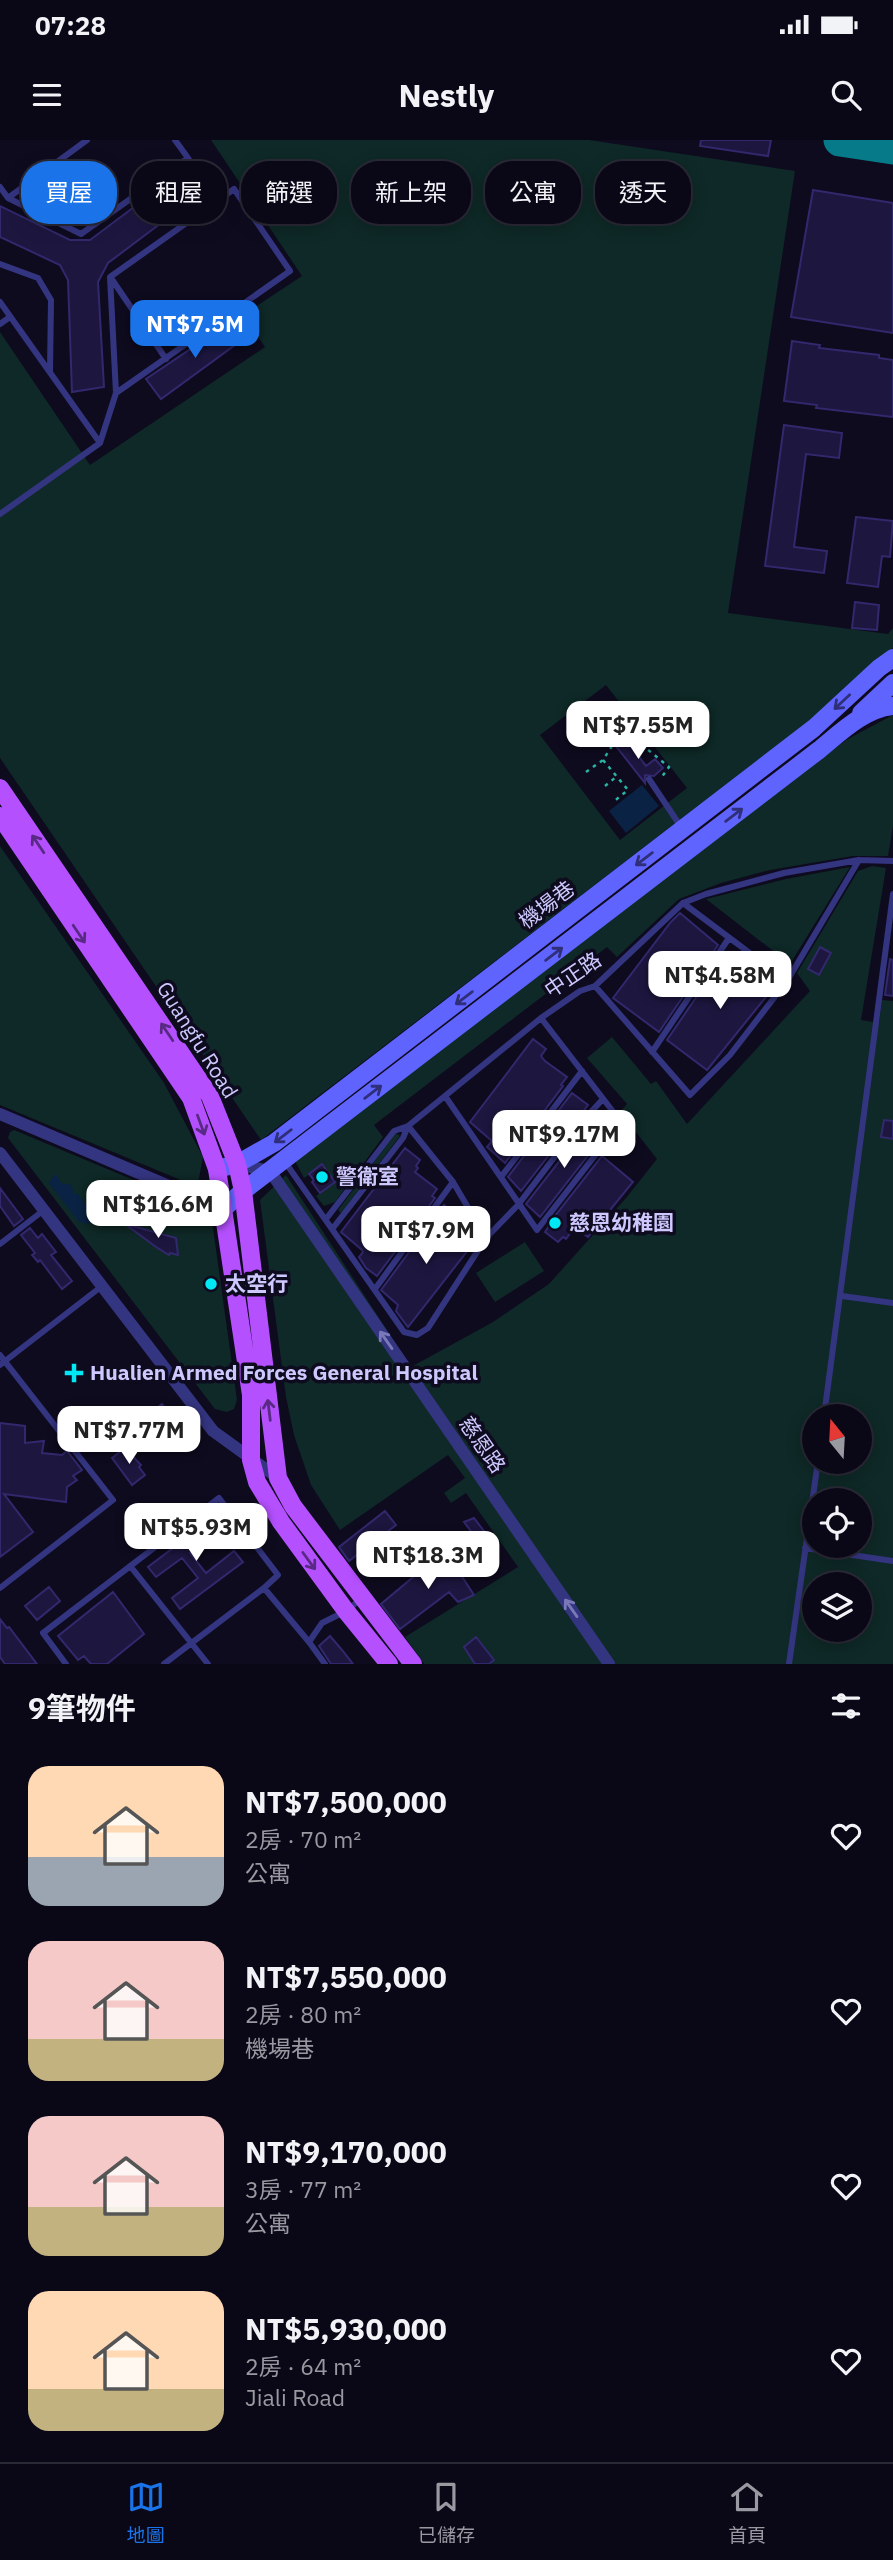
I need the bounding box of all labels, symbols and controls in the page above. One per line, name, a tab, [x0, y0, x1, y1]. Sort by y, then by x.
text: 07:28	[35, 8, 106, 42]
text: Nestly	[399, 74, 494, 116]
icon: menu	[28, 76, 66, 114]
icon: search	[827, 76, 865, 114]
chip: 買屋	[21, 161, 117, 224]
chip: 租屋	[131, 161, 227, 224]
chip: 篩選	[241, 161, 337, 224]
chip: 新上架	[351, 161, 471, 224]
chip: 公寓	[485, 161, 581, 224]
chip: 透天	[595, 161, 691, 224]
pin: NT$7.5M	[130, 300, 260, 360]
text: NT$7.5M	[146, 308, 244, 338]
one-way arrow	[833, 694, 850, 711]
pin: NT$7.55M	[566, 702, 710, 761]
text: NT$7.55M	[582, 709, 694, 739]
one-way arrow	[725, 808, 743, 823]
one-way arrow	[31, 835, 45, 854]
one-way arrow	[636, 852, 654, 867]
street label: 機場巷	[513, 874, 580, 934]
one-way arrow	[73, 923, 87, 943]
street label: 中正路	[538, 945, 606, 1003]
one-way arrow	[544, 946, 562, 961]
pin: NT$4.58M	[648, 952, 792, 1011]
text: NT$4.58M	[664, 959, 776, 989]
street label: Guangfu Road	[151, 976, 245, 1103]
one-way arrow	[455, 990, 474, 1005]
one-way arrow	[160, 1023, 174, 1042]
one-way arrow	[363, 1085, 382, 1100]
pin: NT$9.17M	[492, 1110, 636, 1170]
one-way arrow	[196, 1114, 208, 1136]
text: NT$9.17M	[508, 1118, 620, 1148]
one-way arrow	[274, 1128, 293, 1143]
place label: 警衛室	[336, 1162, 399, 1190]
marker: 警衛室	[314, 1169, 330, 1185]
pin: NT$16.6M	[86, 1180, 230, 1240]
text: NT$16.6M	[102, 1188, 214, 1218]
pin: NT$7.9M	[361, 1206, 491, 1266]
place label: 慈恩幼稚園	[569, 1208, 674, 1236]
text: NT$7.9M	[377, 1214, 475, 1244]
marker: 慈恩幼稚園	[547, 1215, 563, 1231]
place label: 太空行	[225, 1269, 288, 1297]
marker: 太空行	[203, 1276, 219, 1292]
one-way arrow	[379, 1331, 393, 1350]
place label: Hualien Armed Forces General Hospital	[90, 1358, 478, 1386]
marker: Hualien Armed Forces General Hospital	[64, 1363, 84, 1383]
one-way arrow	[262, 1400, 275, 1422]
north arrow	[802, 1404, 872, 1474]
map controls	[802, 1404, 872, 1642]
pin: NT$7.77M	[57, 1406, 201, 1466]
street label: 慈恩路	[453, 1411, 512, 1478]
text: NT$7.77M	[73, 1414, 185, 1444]
button: locate	[802, 1488, 872, 1558]
pin: NT$5.93M	[124, 1504, 268, 1563]
text: NT$5.93M	[140, 1511, 252, 1541]
pin: NT$18.3M	[356, 1532, 500, 1591]
text: NT$18.3M	[372, 1539, 484, 1569]
one-way arrow	[302, 1551, 316, 1570]
button: layers	[802, 1572, 872, 1642]
one-way arrow	[564, 1599, 578, 1618]
icon: filters	[827, 1687, 865, 1725]
text: 9筆物件	[28, 1688, 136, 1727]
text: NT$7,500,000	[245, 1782, 447, 1821]
icon: home	[84, 1794, 168, 1878]
icon: heart	[827, 1817, 865, 1855]
text: 2房 · 70 m²	[245, 1824, 361, 1854]
text: 公寓	[245, 1858, 291, 1888]
text: NT$7,550,000	[245, 1957, 447, 1996]
icon: home	[84, 1969, 168, 2053]
icon: heart	[827, 1992, 865, 2030]
text: 2房 · 80 m²	[245, 1999, 361, 2029]
text: 機場巷	[245, 2033, 314, 2063]
text: NT$9,170,000	[245, 2132, 447, 2171]
icon: home	[84, 2144, 168, 2228]
icon: heart	[827, 2167, 865, 2205]
text: 3房 · 77 m²	[245, 2174, 361, 2204]
text: 公寓	[245, 2208, 291, 2238]
text: NT$5,930,000	[245, 2309, 447, 2348]
icon: home	[84, 2319, 168, 2403]
icon: heart	[827, 2342, 865, 2380]
text: 2房 · 64 m²	[245, 2351, 361, 2381]
text: Jiali Road	[245, 2382, 345, 2412]
tab: 地圖	[127, 2478, 165, 2547]
tab: 已儲存	[418, 2478, 475, 2547]
tab: 首頁	[728, 2478, 766, 2547]

